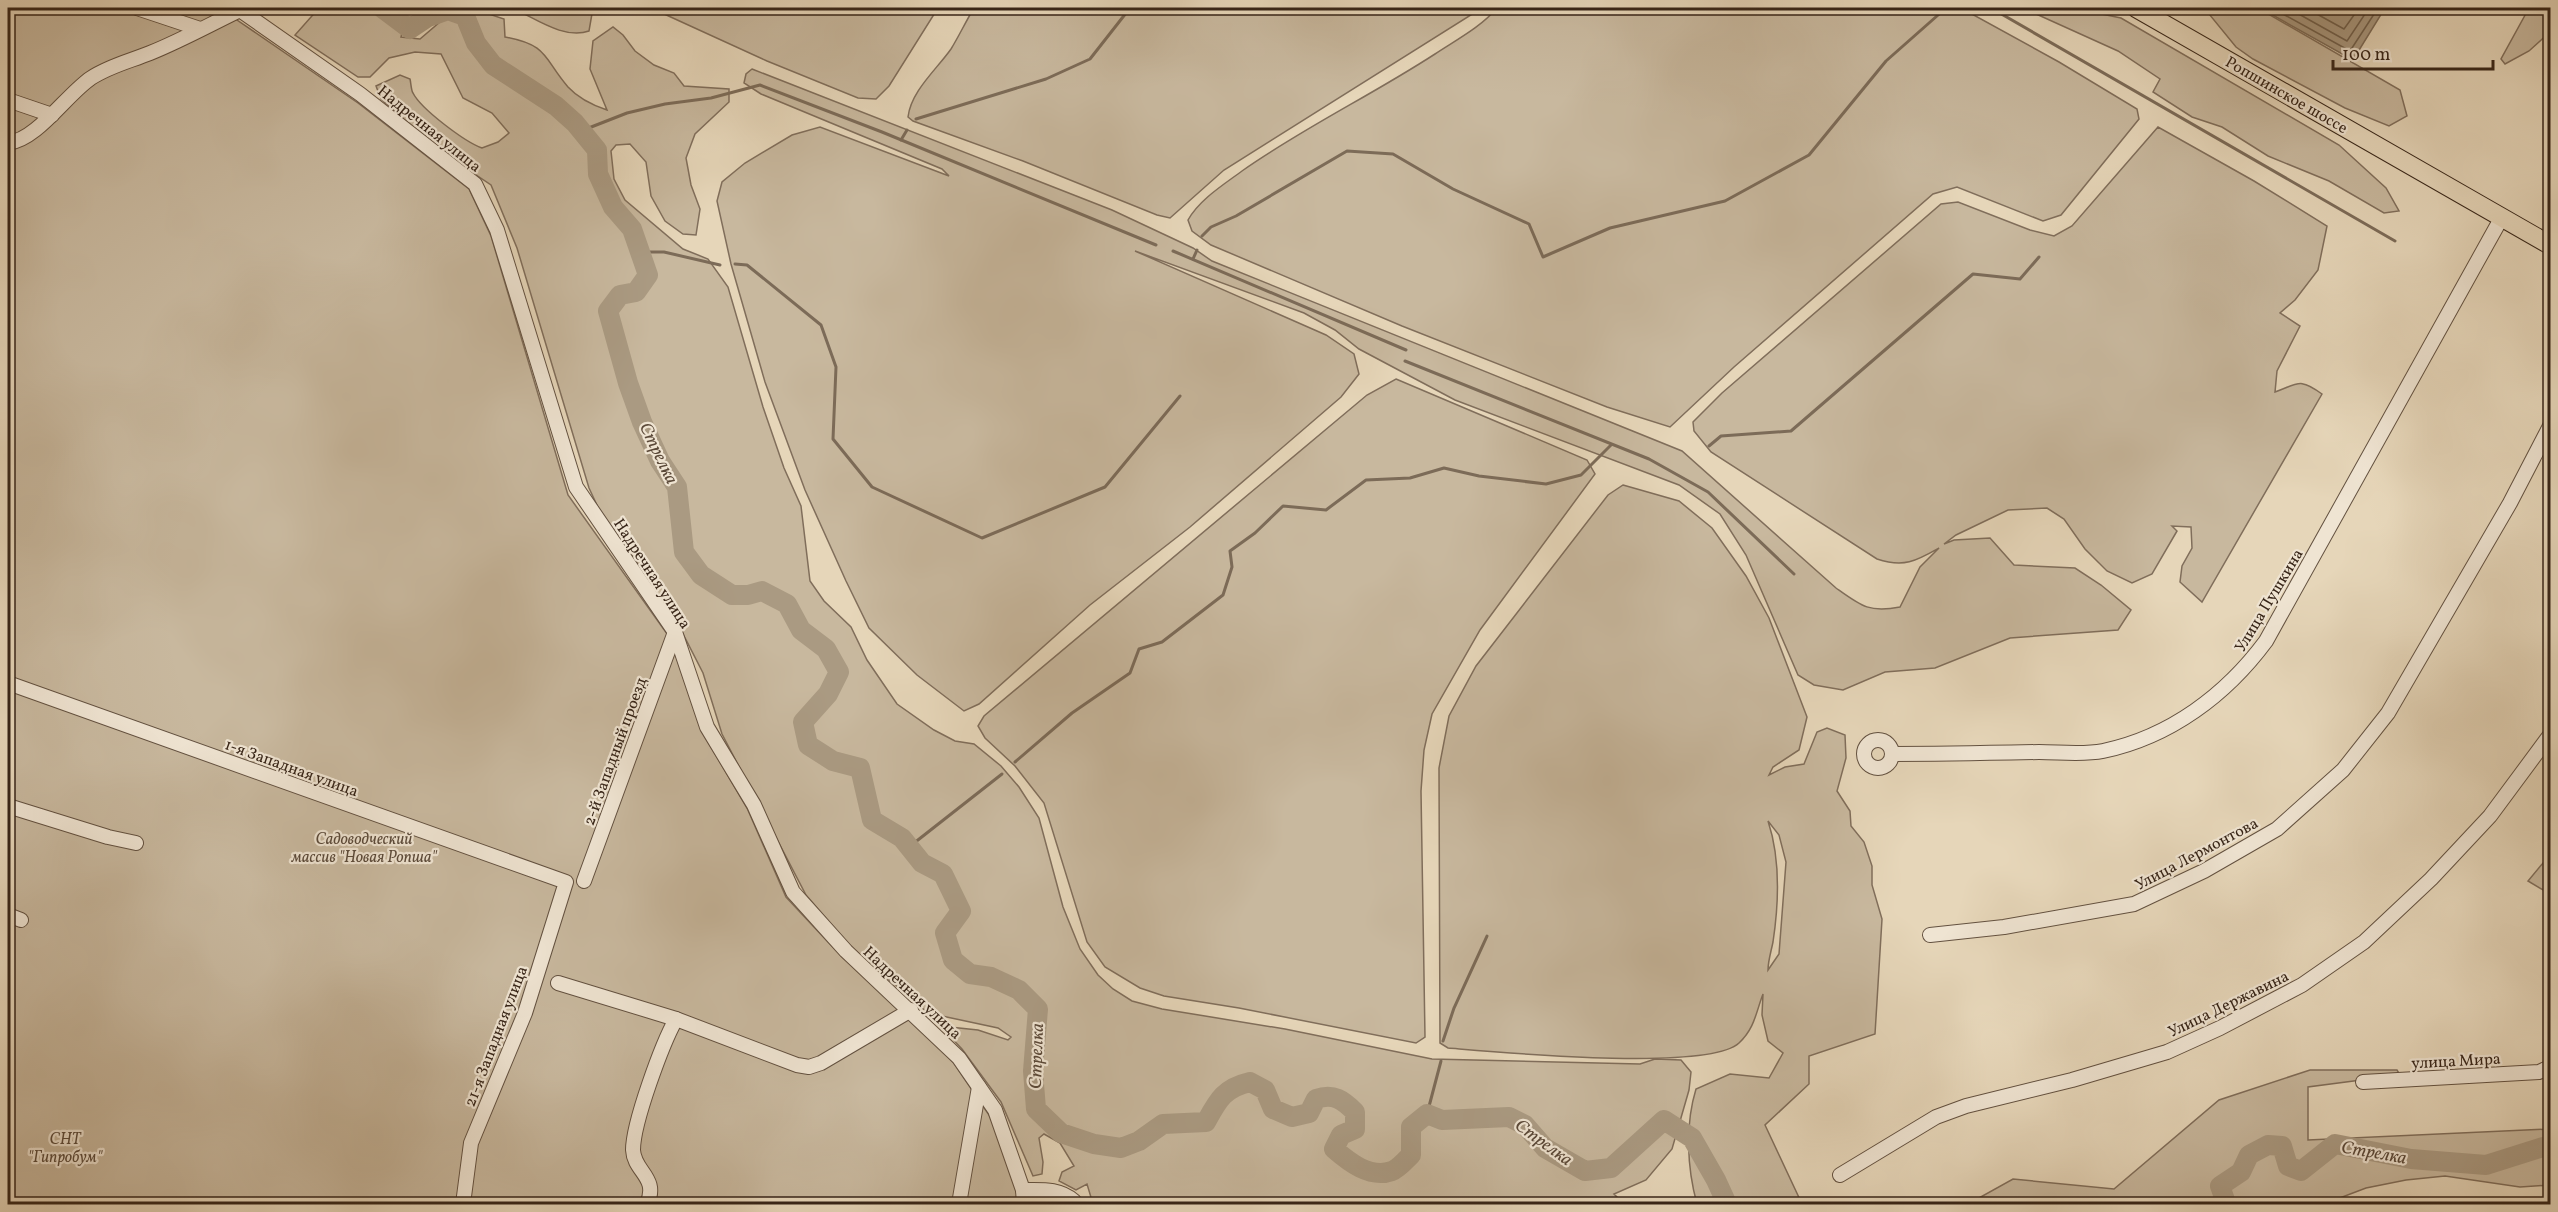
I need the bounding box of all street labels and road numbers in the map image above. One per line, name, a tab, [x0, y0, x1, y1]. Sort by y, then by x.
street label: Ропшинское шоссе	[2221, 52, 2351, 140]
street label: Надречная улица	[372, 81, 485, 178]
street label: Надречная улица	[607, 515, 695, 634]
street label: Улица Пушкина	[2230, 545, 2309, 657]
street label: 2-й Западный проезд	[579, 675, 653, 829]
street label: 1-я Западная улица	[221, 734, 361, 803]
street label: Улица Лермонтова	[2131, 813, 2263, 897]
street label: Надречная улица	[857, 942, 966, 1045]
street label: 21-я Западная улица	[460, 963, 534, 1110]
street label: Улица Державина	[2165, 966, 2293, 1044]
street label: улица Мира	[2411, 1049, 2501, 1075]

